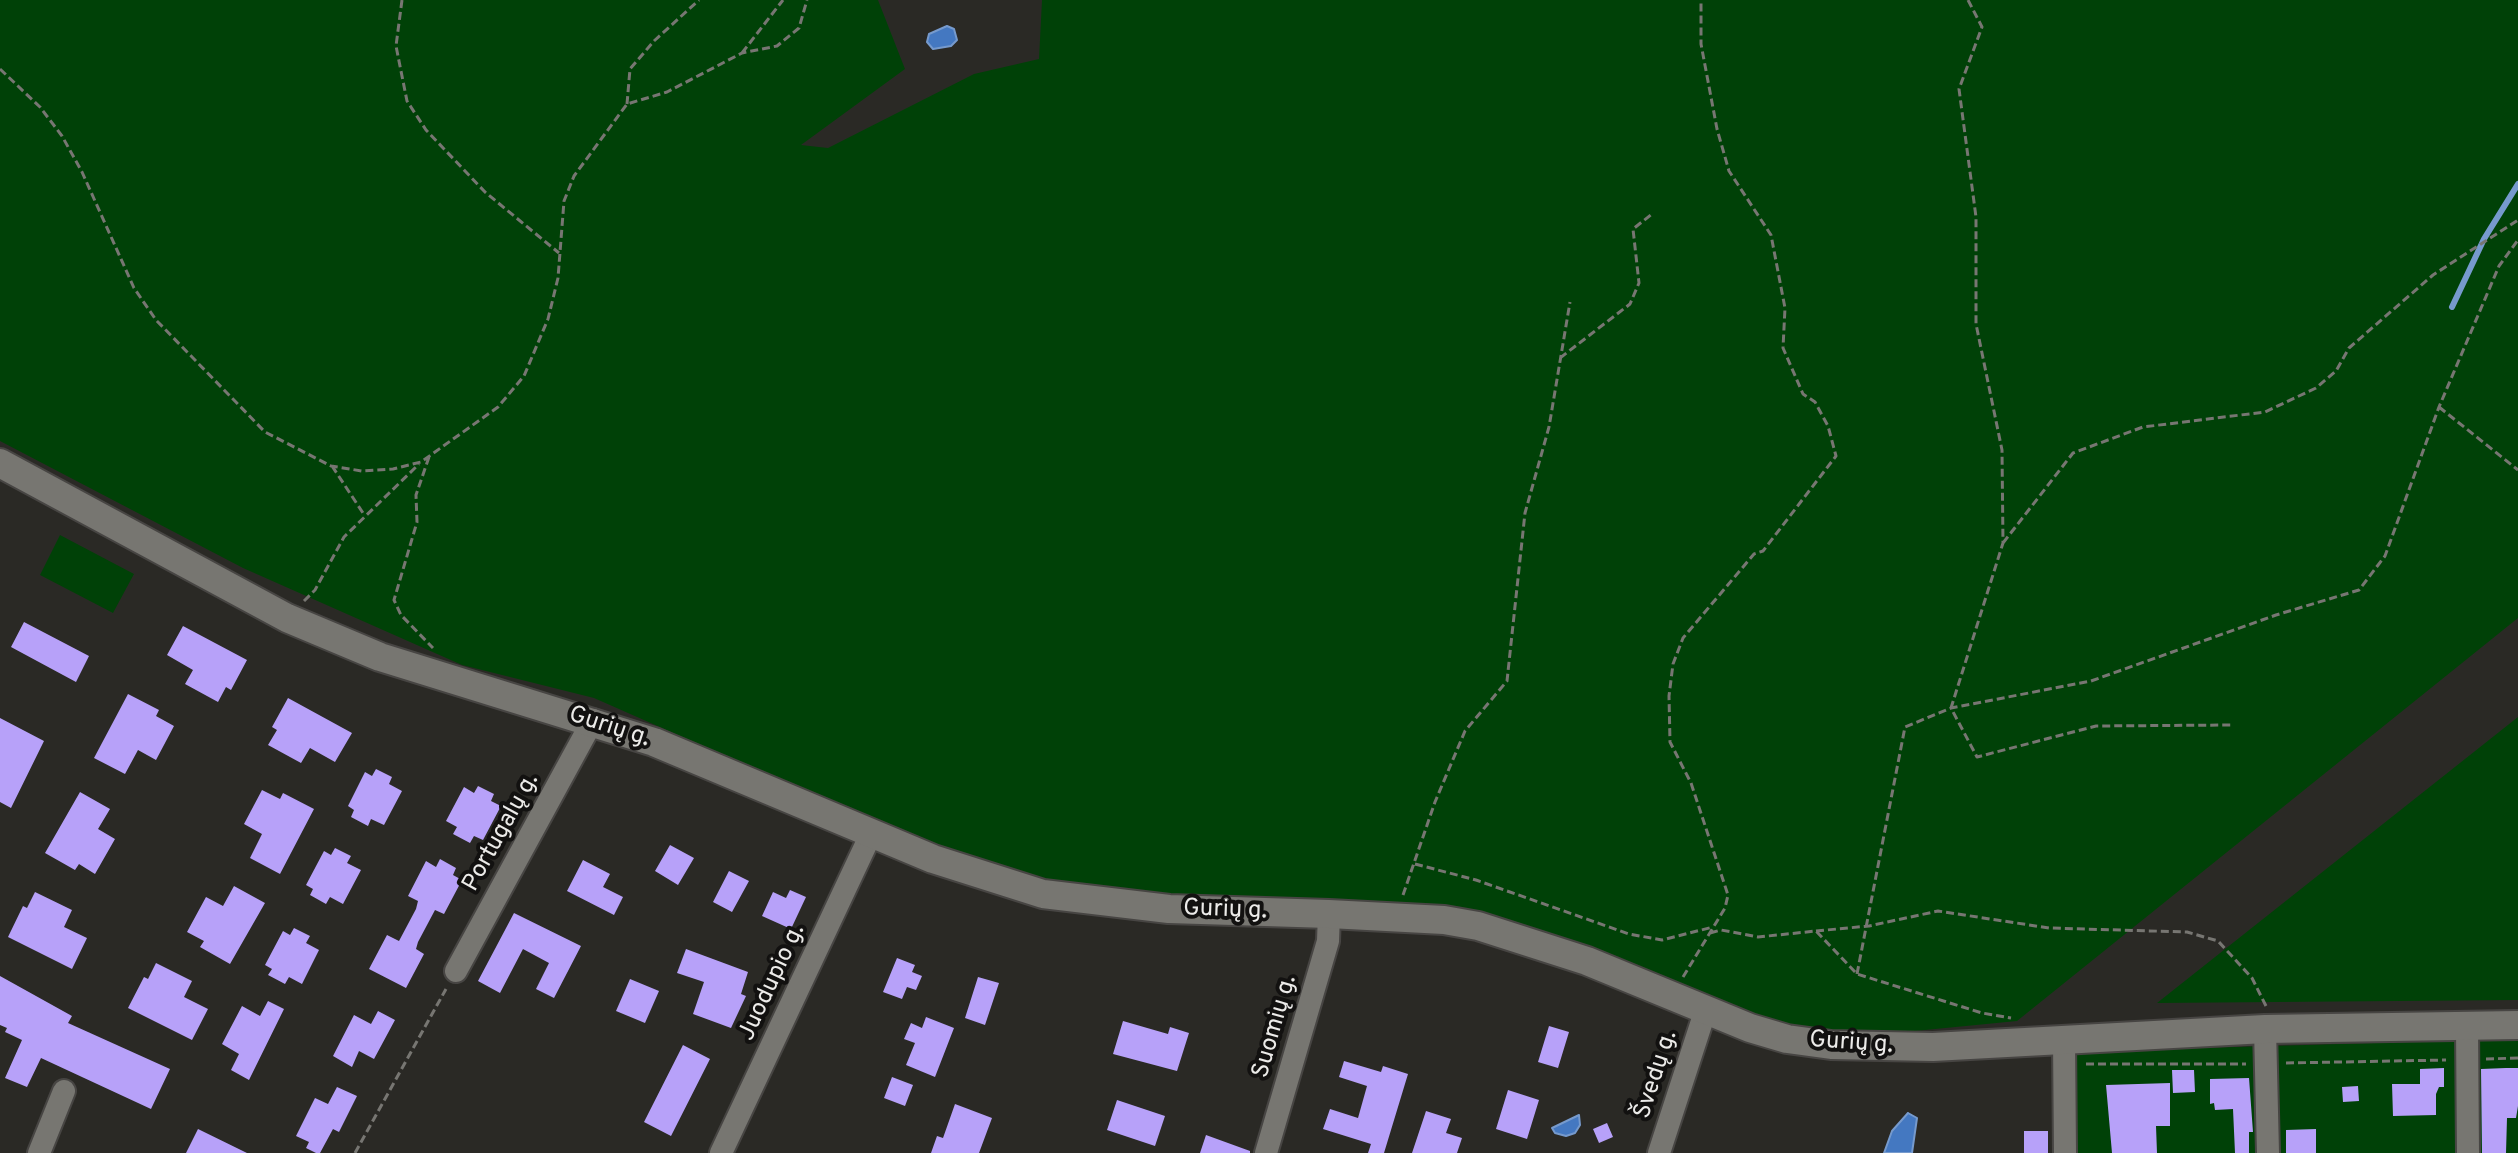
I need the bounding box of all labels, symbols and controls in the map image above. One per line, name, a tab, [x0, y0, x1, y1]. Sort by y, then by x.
street label: Gurių g.	[565, 701, 653, 755]
street label: Portugalų g.	[458, 769, 546, 897]
street label: Gurių g.	[1183, 895, 1267, 927]
street label: Juodupio g.	[734, 920, 812, 1046]
street label: Suomių g.	[1248, 972, 1304, 1082]
street label: Švedų g.	[1629, 1027, 1685, 1123]
street label: Gurių g.	[1808, 1027, 1894, 1061]

